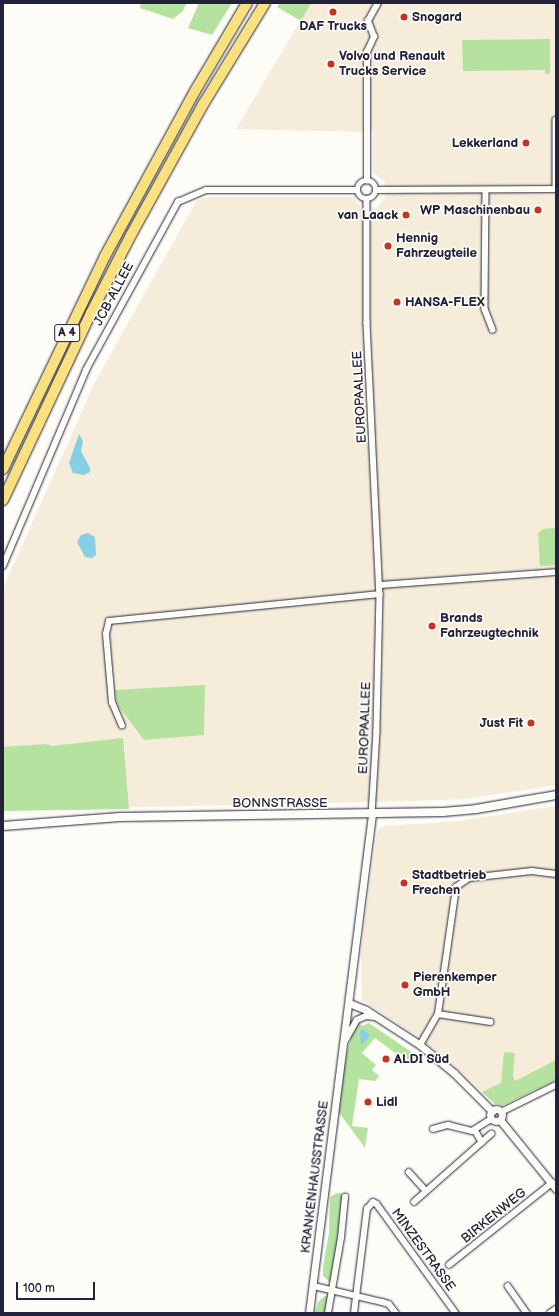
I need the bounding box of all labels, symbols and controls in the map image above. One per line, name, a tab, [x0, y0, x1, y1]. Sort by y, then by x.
marker: DAF Trucks	[328, 7, 338, 17]
place label: Snogard	[412, 9, 462, 25]
marker: Snogard	[399, 12, 409, 22]
place label: DAF Trucks	[299, 18, 367, 34]
place label: Volvo und Renault Trucks Service	[339, 49, 445, 80]
marker: Volvo und Renault Trucks Service	[326, 59, 336, 69]
place label: Lekkerland	[452, 135, 518, 151]
marker: Lekkerland	[521, 138, 531, 148]
place label: WP Maschinenbau	[420, 202, 530, 218]
marker: WP Maschinenbau	[533, 205, 543, 215]
place label: van Laack	[338, 207, 398, 223]
marker: van Laack	[401, 210, 411, 220]
place label: Hennig Fahrzeugteile	[396, 231, 477, 262]
marker: Hennig Fahrzeugteile	[383, 241, 393, 251]
street label: JCB-ALLEE	[91, 260, 137, 328]
place label: HANSA-FLEX	[405, 294, 485, 310]
marker: HANSA-FLEX	[392, 297, 402, 307]
road number: A 4	[54, 323, 80, 343]
street label: EUROPAALLEE	[350, 350, 370, 444]
place label: Brands Fahrzeugtechnik	[440, 611, 539, 642]
marker: Brands Fahrzeugtechnik	[427, 621, 437, 631]
street label: EUROPAALLEE	[356, 682, 374, 774]
place label: Just Fit	[480, 715, 523, 731]
marker: Just Fit	[526, 718, 536, 728]
street label: BONNSTRASSE	[232, 795, 328, 811]
place label: Stadtbetrieb Frechen	[412, 868, 486, 899]
marker: Stadtbetrieb Frechen	[399, 878, 409, 888]
place label: Pierenkemper GmbH	[413, 970, 497, 1001]
marker: Pierenkemper GmbH	[400, 980, 410, 990]
place label: ALDI Süd	[394, 1051, 449, 1067]
marker: ALDI Süd	[381, 1054, 391, 1064]
place label: Lidl	[376, 1094, 398, 1110]
marker: Lidl	[363, 1097, 373, 1107]
street label: KRANKENHAUSSTRASSE	[298, 1100, 332, 1254]
street label: BIRKENWEG	[458, 1185, 530, 1247]
street label: MINZESTRASSE	[388, 1206, 458, 1294]
scale bar	[18, 1274, 97, 1300]
text: 100 m	[23, 1281, 55, 1296]

